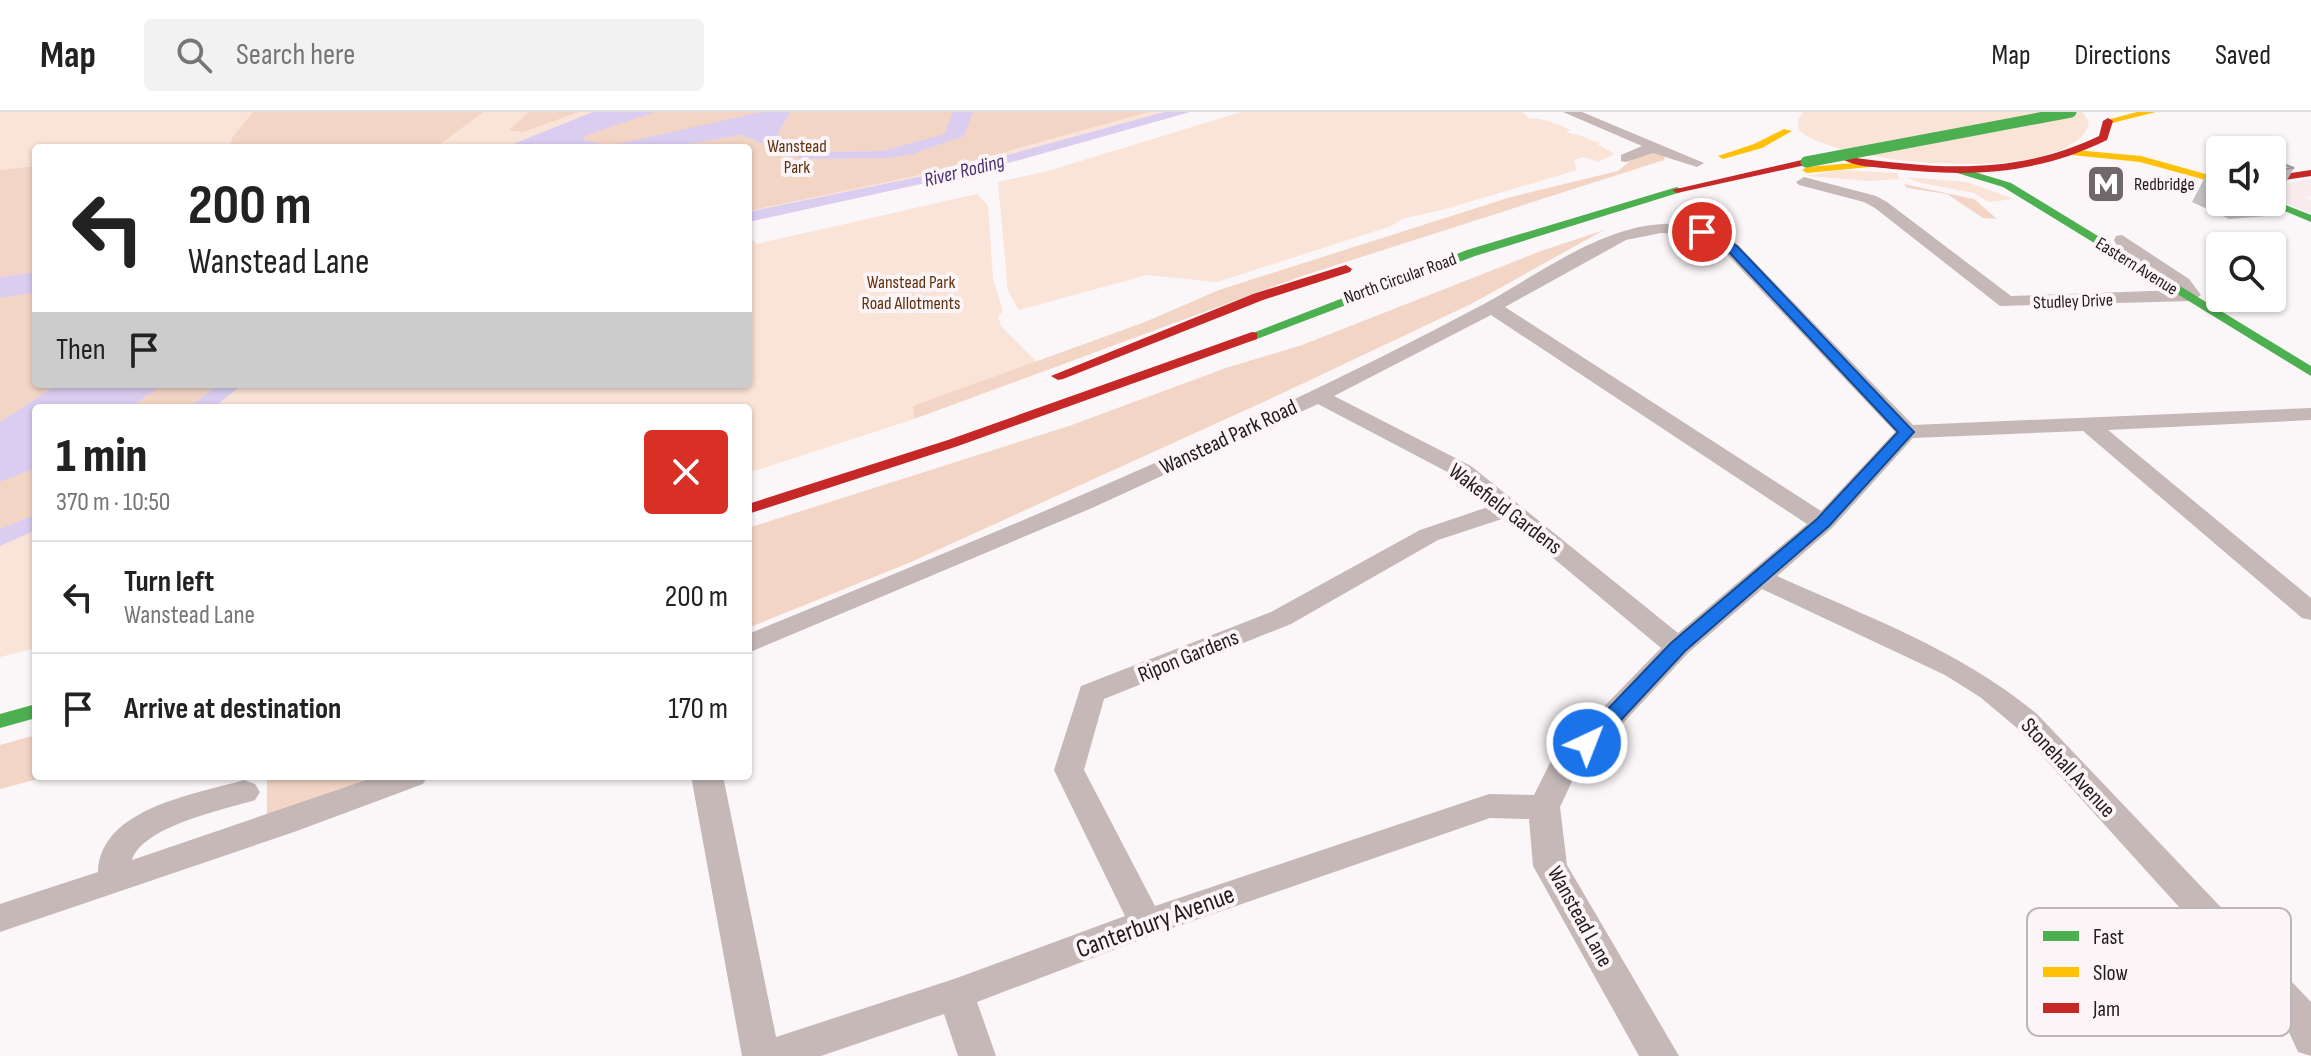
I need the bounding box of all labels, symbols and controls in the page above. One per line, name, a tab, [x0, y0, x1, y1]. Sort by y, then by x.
search box	[144, 19, 704, 91]
text: Map	[40, 33, 96, 78]
icon: search	[172, 33, 216, 77]
text: Search here	[236, 37, 355, 73]
text: Map	[1992, 39, 2031, 72]
text: Directions	[2075, 39, 2171, 72]
text: Saved	[2215, 39, 2271, 72]
park label: Wanstead Park	[767, 136, 827, 178]
map controls	[2206, 136, 2286, 312]
button: sound	[2206, 136, 2286, 216]
water label: River Roding	[922, 149, 1007, 193]
metro station icon: Redbridge	[2085, 163, 2127, 205]
text: 200 m	[188, 173, 312, 240]
place label: Redbridge	[2134, 174, 2195, 195]
icon: left	[56, 176, 160, 280]
pin	[1668, 198, 1736, 266]
icon: arrive	[1680, 210, 1724, 254]
button: search	[2206, 232, 2286, 312]
street label: Eastern Avenue	[2092, 233, 2182, 300]
text: Wanstead Lane	[188, 241, 369, 284]
street label: North Circular Road	[1341, 248, 1459, 309]
park label: Wanstead Park Road Allotments	[862, 272, 960, 314]
street label: Studley Drive	[2033, 290, 2113, 313]
icon: arrive	[122, 328, 166, 372]
text: Then	[56, 332, 106, 368]
street label: Wanstead Park Road	[1156, 394, 1302, 481]
text: 1 min	[56, 428, 147, 485]
button: close	[644, 430, 728, 514]
street label: Wakefield Gardens	[1443, 458, 1567, 561]
text: 370 m · 10:50	[56, 487, 170, 518]
text: Turn left	[124, 564, 214, 600]
icon: left	[56, 575, 100, 619]
text: 200 m	[665, 579, 728, 615]
text: Wanstead Lane	[124, 600, 255, 631]
street label: Ripon Gardens	[1134, 624, 1243, 689]
icon: arrive	[56, 687, 100, 731]
text: Arrive at destination	[124, 691, 341, 727]
text: 170 m	[668, 691, 728, 727]
position arrow	[1545, 701, 1629, 785]
street label: Stonehall Avenue	[2015, 712, 2121, 824]
street label: Wanstead Lane	[1541, 862, 1618, 972]
street label: Canterbury Avenue	[1072, 879, 1239, 965]
legend	[2027, 908, 2291, 1036]
text: Fast	[2093, 924, 2124, 951]
text: Slow	[2093, 960, 2128, 987]
text: Jam	[2092, 996, 2120, 1023]

